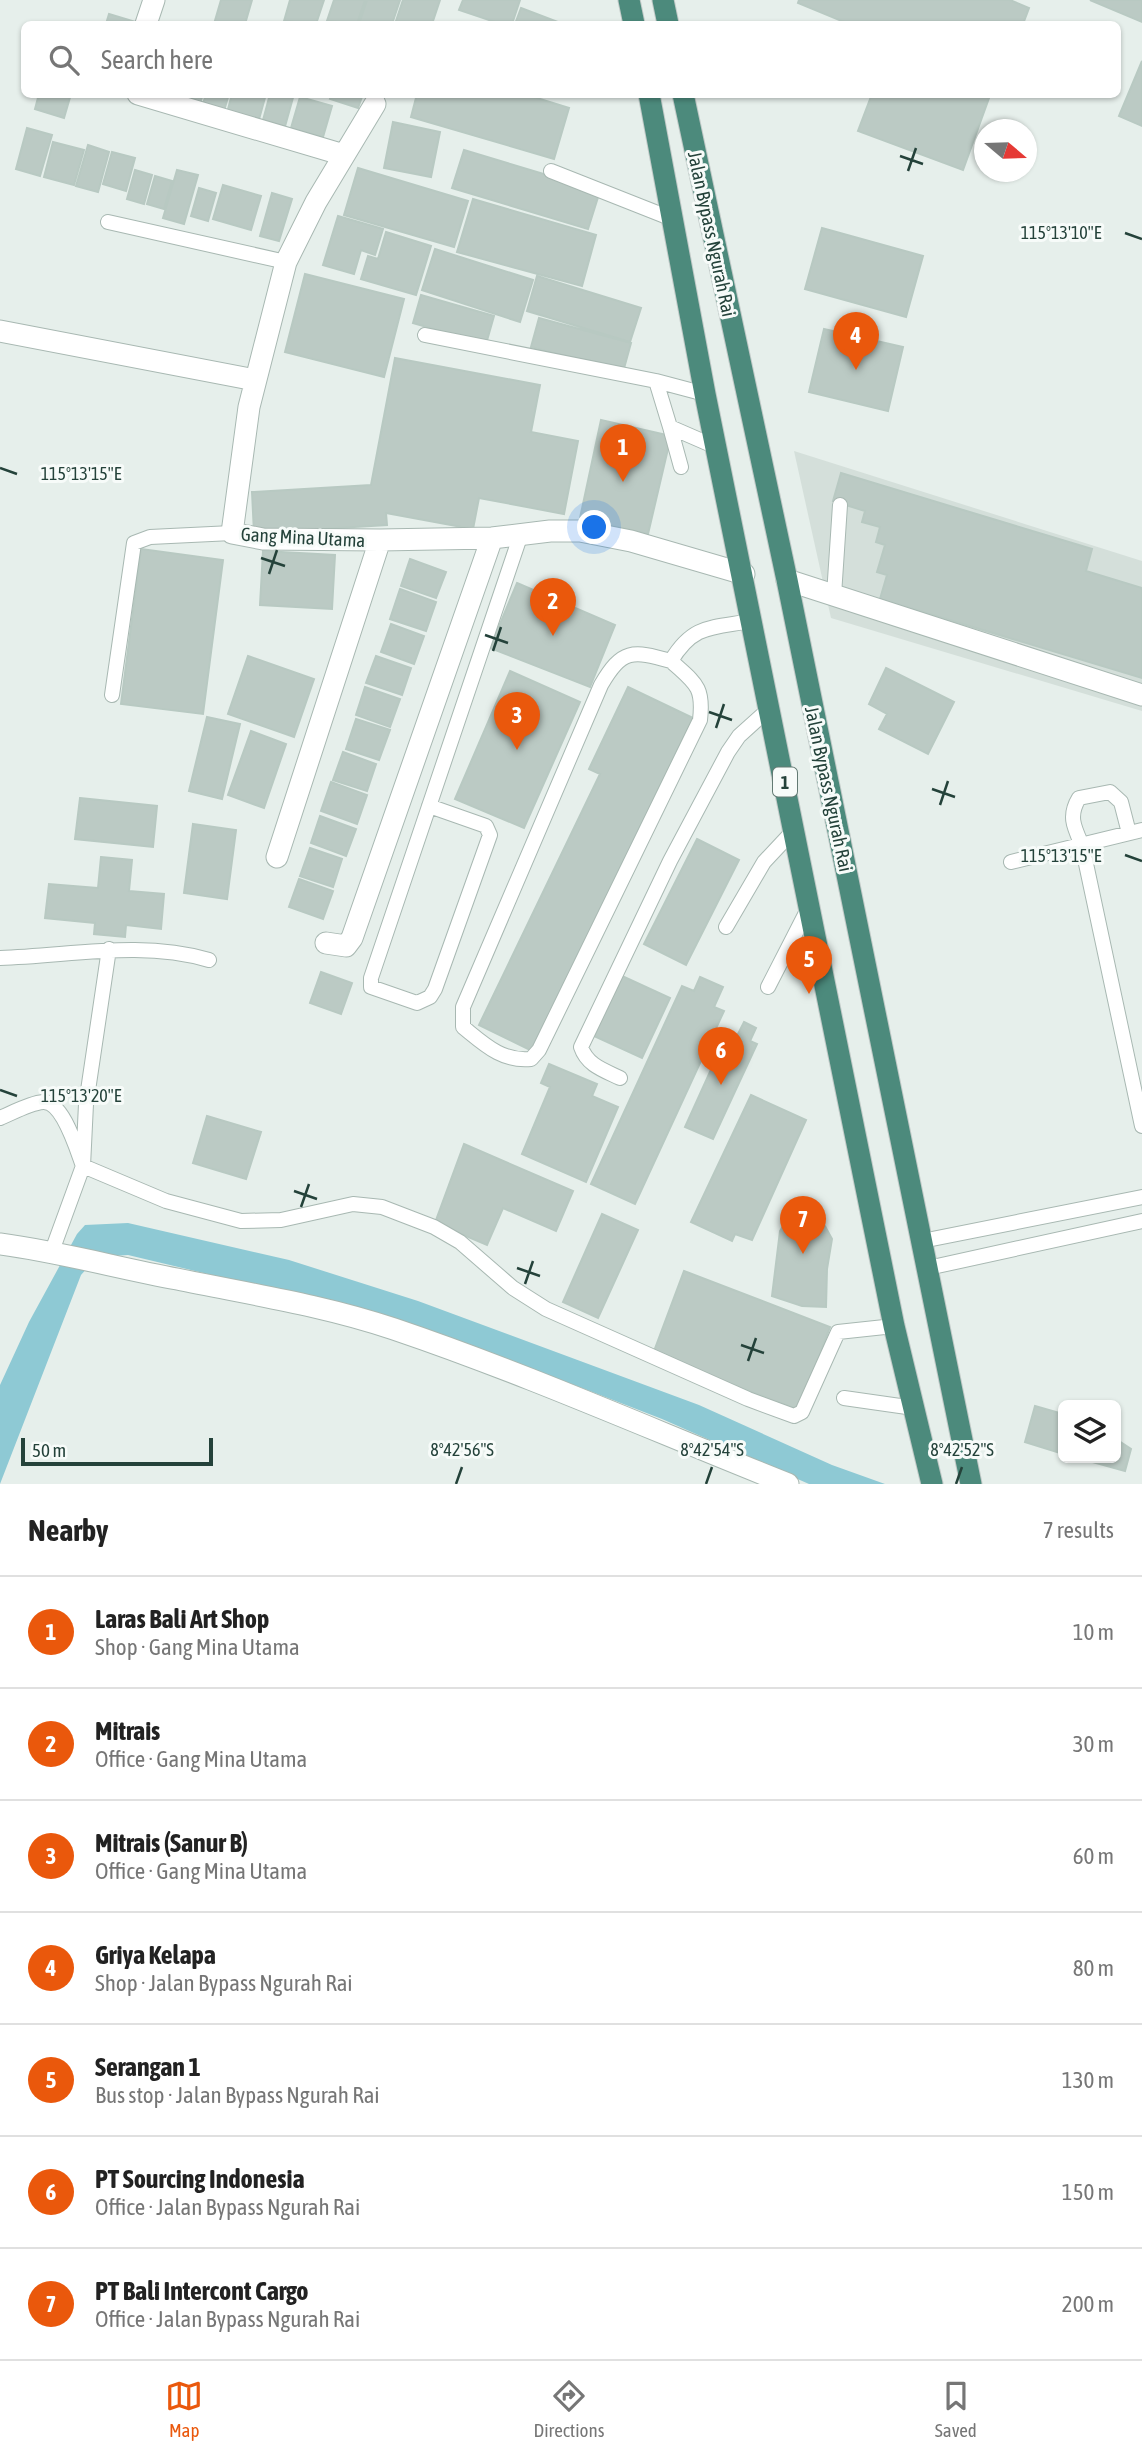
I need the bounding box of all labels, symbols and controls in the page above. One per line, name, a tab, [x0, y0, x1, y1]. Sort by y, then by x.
search box	[21, 21, 1121, 98]
icon: search	[45, 41, 83, 79]
text: Search here	[101, 45, 213, 75]
north arrow	[974, 119, 1037, 182]
street label: Jalan Bypass Ngurah Rai	[684, 149, 740, 319]
text: 115°13'10"E	[1021, 222, 1102, 243]
pin: 4	[833, 312, 879, 370]
pin: 1	[600, 424, 646, 482]
text: 115°13'15"E	[41, 463, 122, 484]
your location	[577, 510, 611, 544]
street label: Gang Mina Utama	[240, 523, 366, 551]
pin: 2	[530, 578, 576, 636]
pin: 3	[494, 692, 540, 750]
street label: Jalan Bypass Ngurah Rai	[801, 704, 857, 874]
road number: 1	[773, 768, 797, 796]
text: 115°13'15"E	[1021, 845, 1102, 866]
pin: 5	[786, 936, 832, 994]
pin: 6	[698, 1027, 744, 1085]
text: 115°13'20"E	[41, 1085, 122, 1106]
pin: 7	[780, 1196, 826, 1254]
map controls	[1058, 1400, 1121, 1463]
button: layers	[1058, 1400, 1121, 1463]
scale bar	[21, 1435, 214, 1467]
text: 50 m	[32, 1439, 66, 1461]
text: 8°42'56"S	[430, 1439, 494, 1460]
text: 8°42'54"S	[680, 1439, 744, 1460]
text: 8°42'52"S	[930, 1439, 994, 1460]
text: Nearby	[28, 1513, 108, 1547]
text: 7 results	[1043, 1517, 1114, 1543]
text: Laras Bali Art Shop	[95, 1604, 269, 1634]
text: 1	[46, 1619, 56, 1645]
text: 10 m	[1073, 1619, 1114, 1645]
text: Shop · Gang Mina Utama	[95, 1634, 300, 1660]
text: Mitrais	[95, 1716, 160, 1746]
text: 2	[46, 1731, 56, 1757]
text: 30 m	[1073, 1731, 1114, 1757]
text: Office · Gang Mina Utama	[95, 1746, 307, 1772]
text: Mitrais (Sanur B)	[95, 1828, 248, 1858]
text: 3	[46, 1843, 56, 1869]
text: 60 m	[1073, 1843, 1114, 1869]
text: Office · Gang Mina Utama	[95, 1858, 307, 1884]
text: Griya Kelapa	[95, 1940, 216, 1970]
text: 4	[46, 1955, 56, 1981]
text: 80 m	[1073, 1955, 1114, 1981]
text: Shop · Jalan Bypass Ngurah Rai	[95, 1970, 353, 1996]
text: Serangan 1	[95, 2052, 201, 2082]
text: 5	[46, 2067, 56, 2093]
text: 130 m	[1062, 2067, 1114, 2093]
text: Bus stop · Jalan Bypass Ngurah Rai	[95, 2082, 380, 2108]
text: PT Sourcing Indonesia	[95, 2164, 304, 2194]
text: 6	[46, 2179, 56, 2205]
text: 150 m	[1062, 2179, 1114, 2205]
text: Office · Jalan Bypass Ngurah Rai	[95, 2194, 360, 2220]
text: PT Bali Intercont Cargo	[95, 2276, 309, 2306]
text: 7	[46, 2291, 56, 2317]
text: 200 m	[1062, 2291, 1114, 2317]
text: Office · Jalan Bypass Ngurah Rai	[95, 2306, 360, 2332]
tab: Map	[165, 2377, 203, 2441]
tab: Directions	[534, 2377, 604, 2441]
tab: Saved	[935, 2377, 977, 2441]

